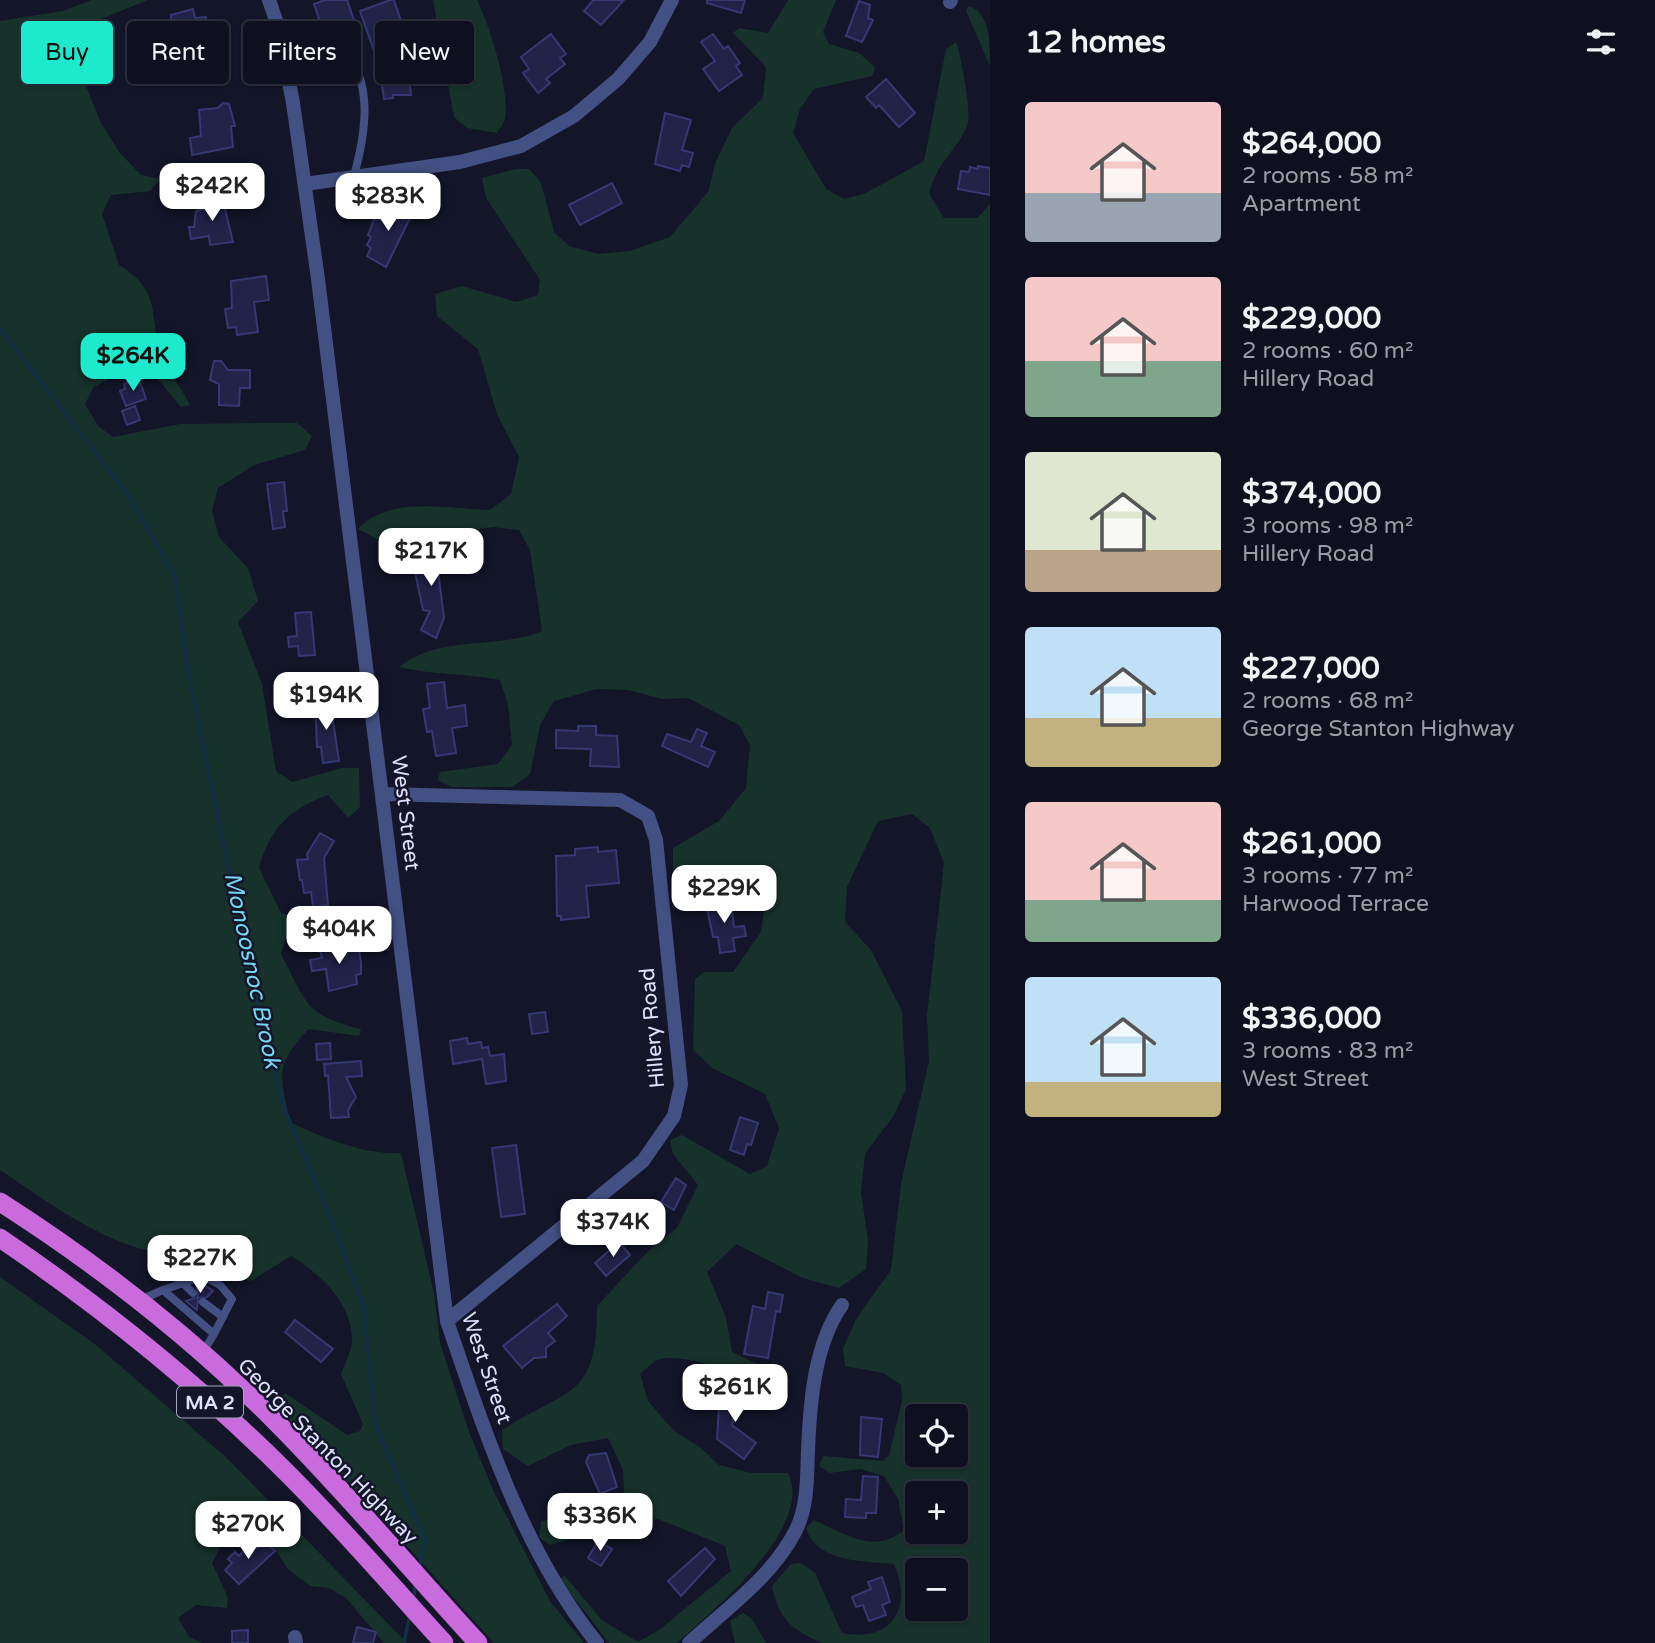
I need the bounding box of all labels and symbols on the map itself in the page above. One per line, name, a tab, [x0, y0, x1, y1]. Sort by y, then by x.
pin: $242K	[163, 164, 261, 223]
pin: $283K	[339, 174, 437, 233]
pin: $264K	[84, 334, 182, 393]
pin: $217K	[382, 528, 480, 588]
pin: $194K	[277, 672, 375, 732]
street label: West Street	[386, 754, 425, 872]
pin: $229K	[675, 866, 773, 925]
water label: Monoosnoc Brook	[218, 870, 287, 1072]
pin: $404K	[290, 906, 388, 966]
street label: Hillery Road	[635, 967, 670, 1089]
pin: $374K	[564, 1200, 662, 1259]
pin: $227K	[151, 1236, 249, 1295]
street label: West Street	[456, 1309, 517, 1427]
street label: George Stanton Highway	[232, 1353, 423, 1549]
pin: $261K	[686, 1364, 784, 1424]
road number: MA 2	[177, 1386, 243, 1418]
pin: $336K	[551, 1494, 649, 1553]
pin: $270K	[199, 1502, 297, 1561]

